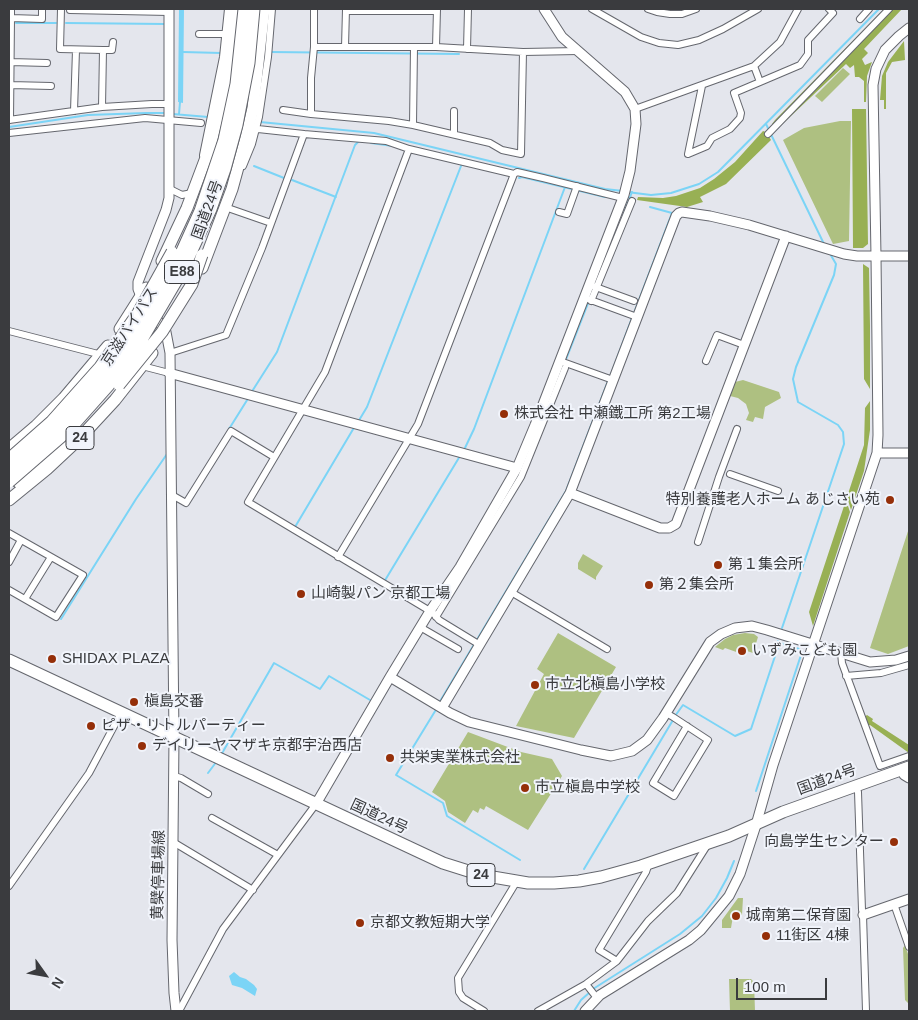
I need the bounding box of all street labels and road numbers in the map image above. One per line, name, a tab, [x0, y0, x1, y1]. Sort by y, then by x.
street label: 国道24号	[189, 178, 227, 242]
road number: E88	[164, 260, 200, 284]
street label: 京滋バイパス	[98, 284, 162, 370]
road number: 24	[66, 426, 94, 449]
street label: 国道24号	[795, 761, 859, 799]
street label: 国道24号	[347, 796, 411, 838]
street label: 黄檗停車場線	[149, 830, 169, 920]
road number: 24	[467, 864, 495, 886]

